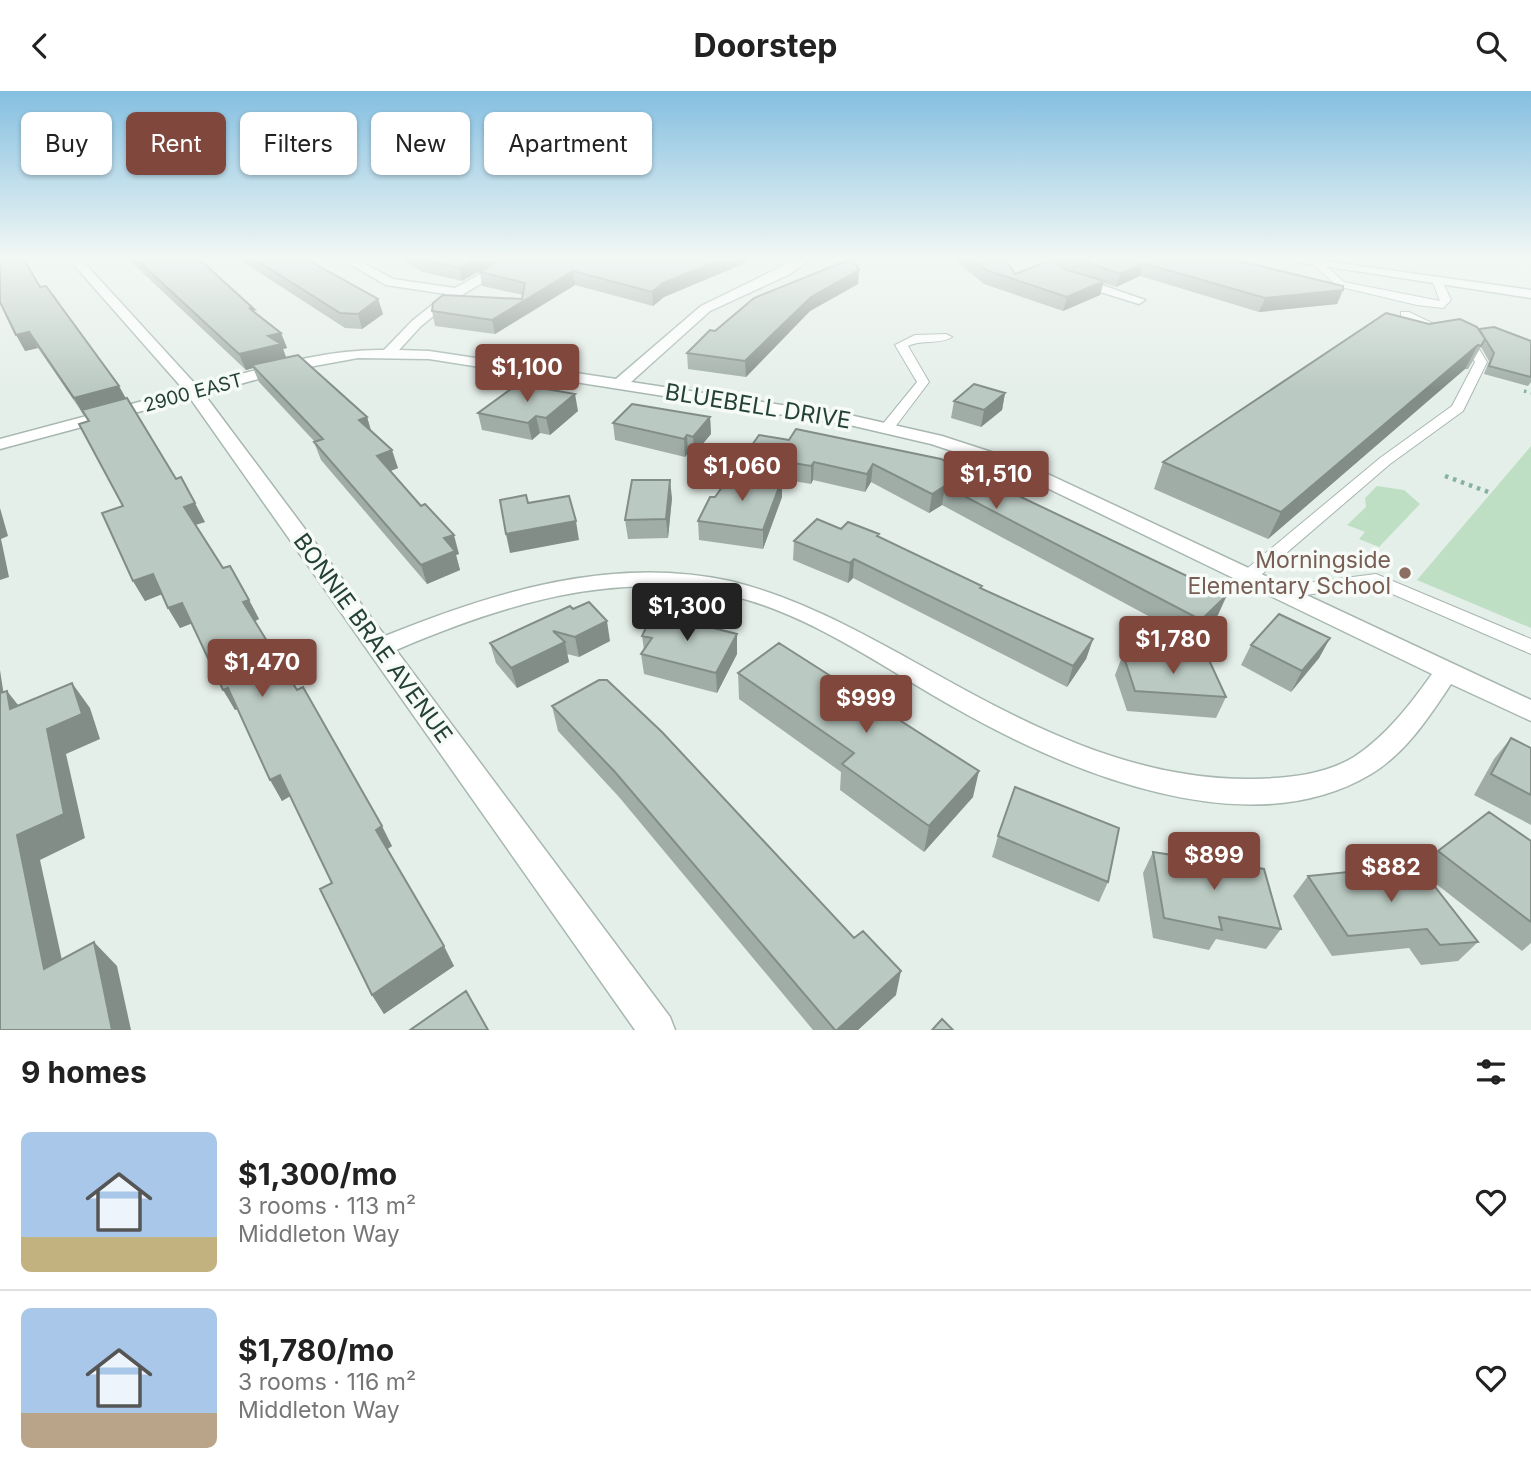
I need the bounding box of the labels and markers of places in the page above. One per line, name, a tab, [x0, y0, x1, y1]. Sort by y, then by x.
pin: $1,100	[470, 345, 584, 404]
pin: $1,060	[685, 443, 799, 503]
pin: $1,510	[939, 451, 1053, 511]
place label: Morningside Elementary School	[1187, 546, 1391, 600]
marker: Morningside Elementary School	[1397, 565, 1413, 581]
pin: $1,300	[630, 583, 744, 643]
pin: $1,780	[1116, 617, 1230, 676]
pin: $1,470	[205, 639, 319, 699]
pin: $999	[825, 675, 907, 735]
pin: $899	[1173, 833, 1255, 892]
pin: $882	[1350, 845, 1432, 904]

